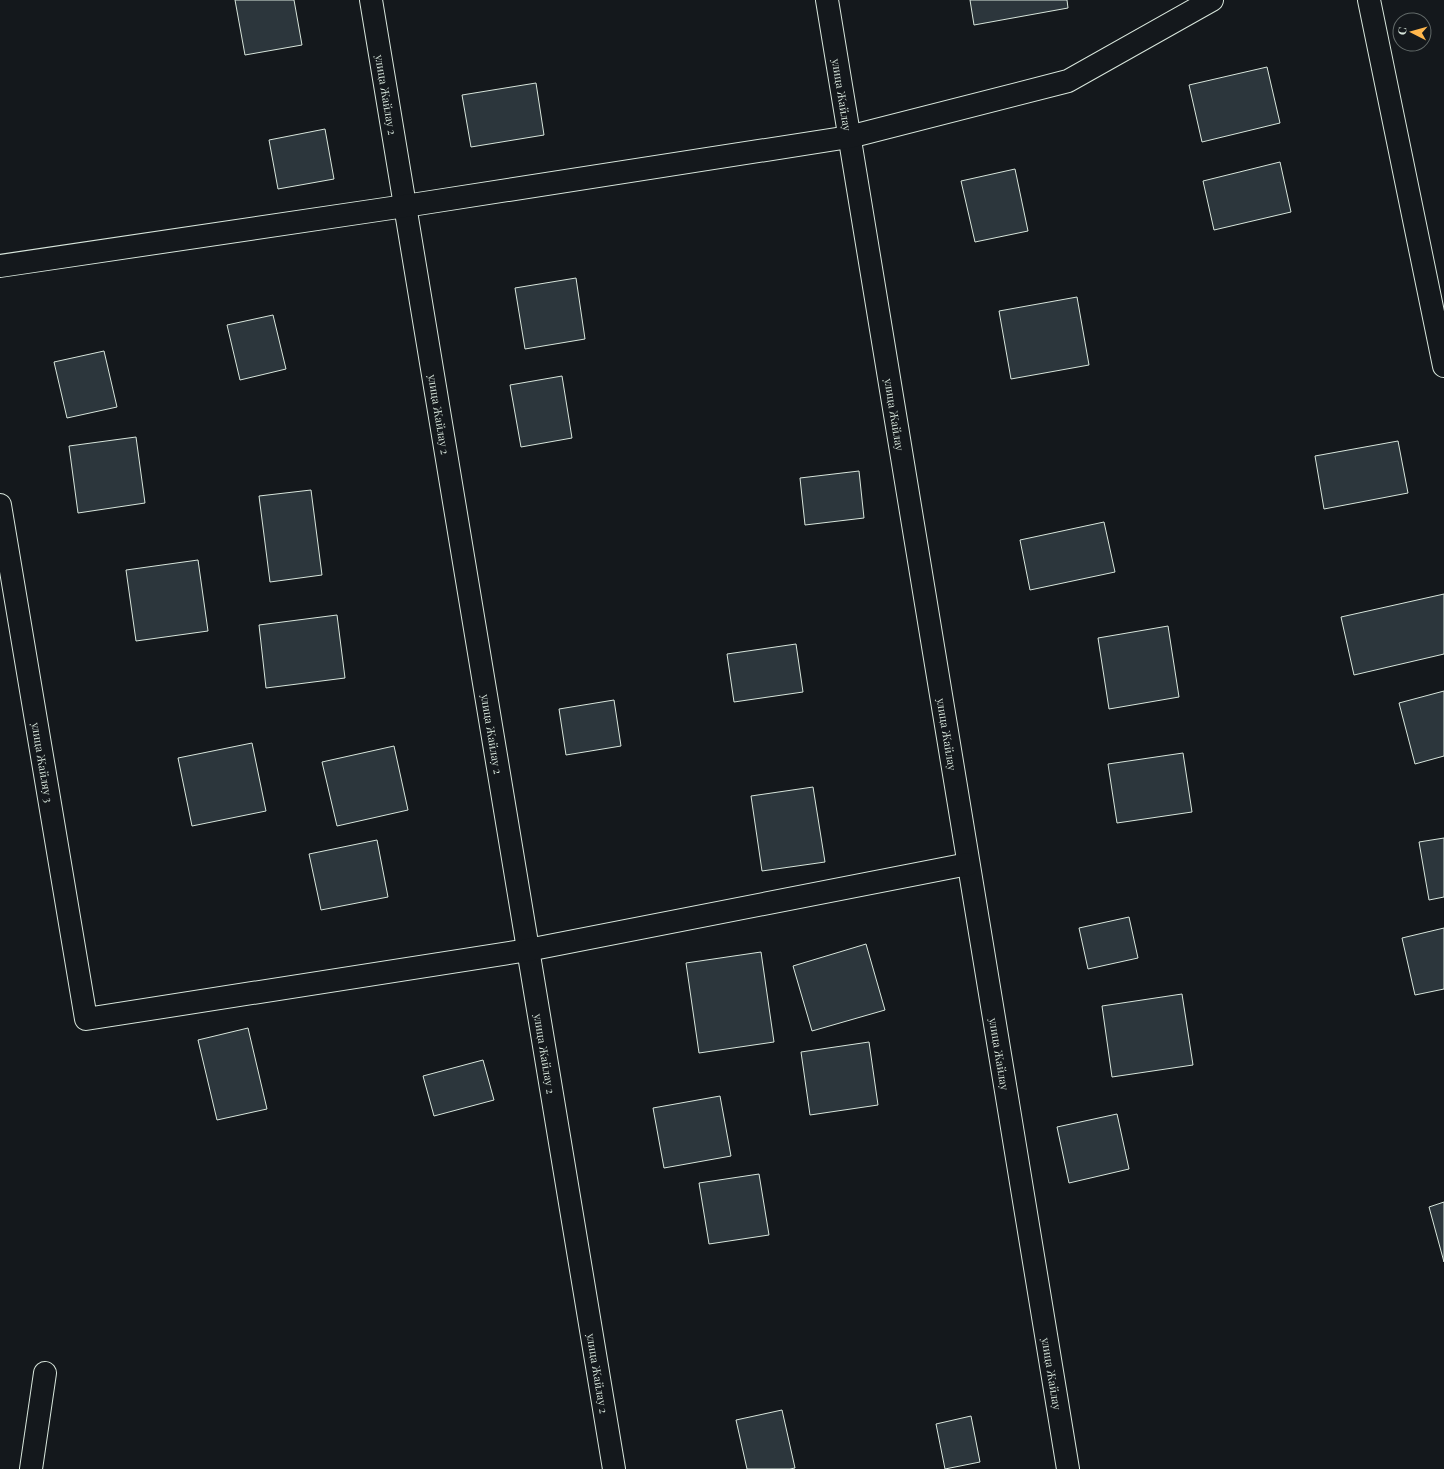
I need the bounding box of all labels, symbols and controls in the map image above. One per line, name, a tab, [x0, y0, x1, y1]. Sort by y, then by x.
north arrow	[1392, 12, 1432, 52]
text: С	[1394, 26, 1409, 36]
street label: улица Жайлау 2	[373, 53, 401, 136]
street label: улица Жайлау	[829, 57, 856, 132]
street label: улица Жайлау 2	[425, 372, 454, 455]
street label: улица Жайлау	[882, 376, 908, 452]
street label: улица Жайлау 2	[478, 692, 506, 775]
street label: улица Жайлау	[934, 696, 961, 772]
street label: улица Жайляу 3	[29, 720, 57, 804]
street label: улица Жайлау 2	[531, 1012, 559, 1095]
street label: улица Жайлау	[986, 1016, 1013, 1092]
street label: улица Жайлау 2	[584, 1331, 612, 1414]
street label: улица Жайлау	[1039, 1335, 1066, 1411]

